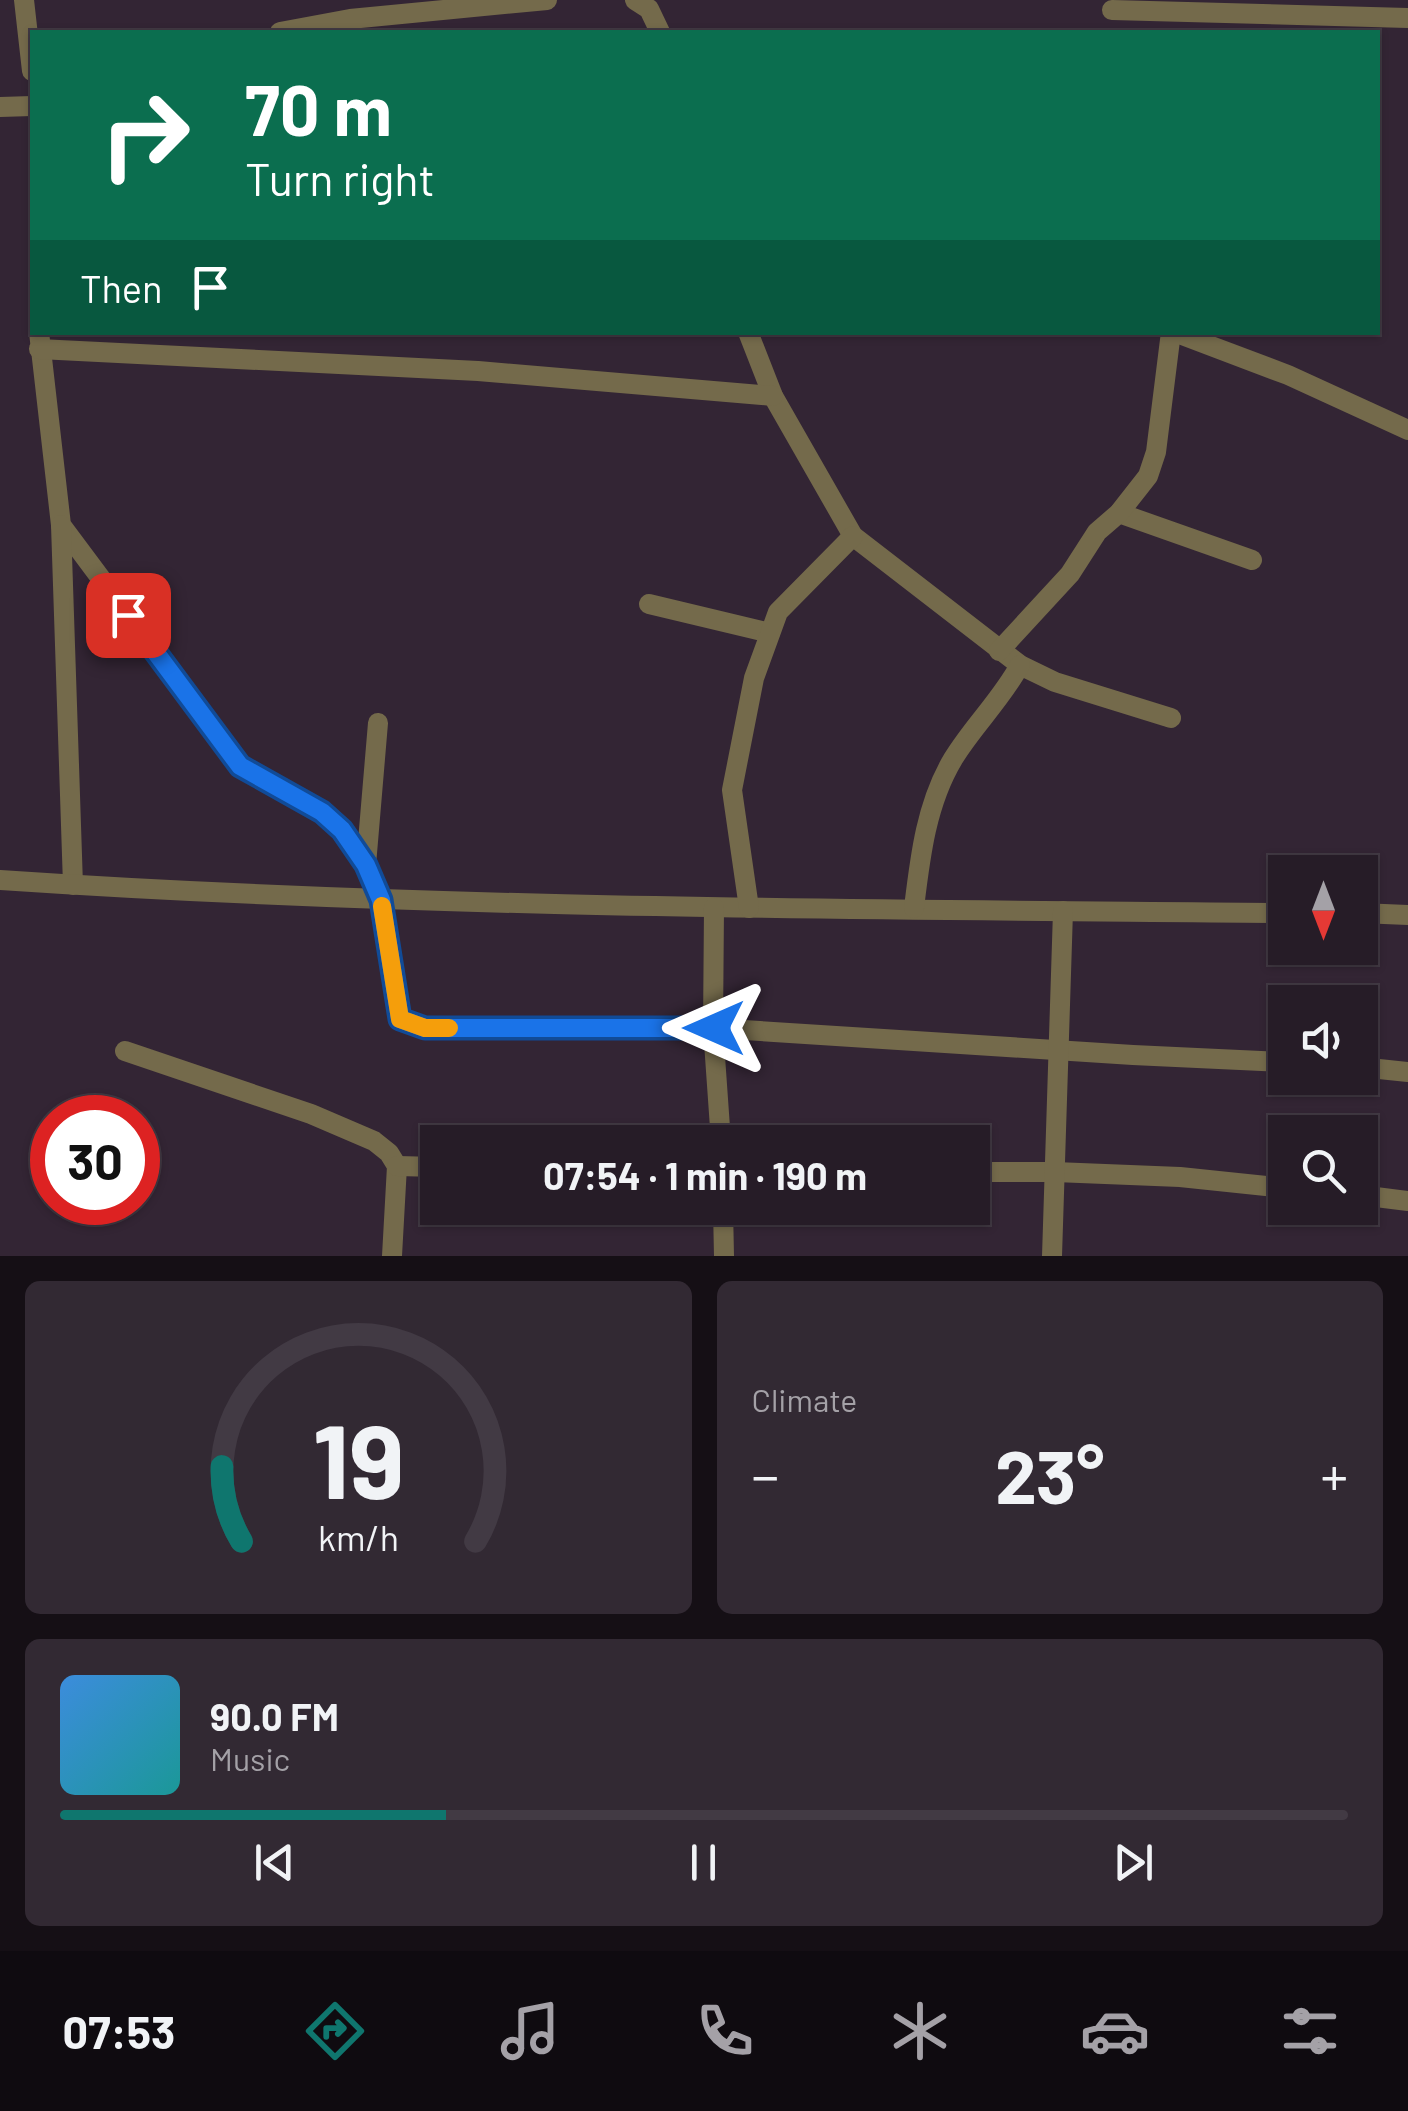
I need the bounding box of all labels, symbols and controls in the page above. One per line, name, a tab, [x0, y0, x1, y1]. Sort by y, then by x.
text: 70 m	[245, 66, 392, 150]
icon: right	[80, 70, 210, 200]
text: Turn right	[245, 151, 435, 205]
icon: arrive	[183, 260, 238, 315]
text: Then	[80, 265, 163, 311]
pin	[86, 573, 171, 658]
icon: arrive	[101, 588, 156, 643]
north arrow	[1268, 855, 1378, 965]
map controls	[1268, 855, 1378, 1225]
position arrow	[662, 976, 766, 1080]
button: sound	[1268, 985, 1378, 1095]
speed limit sign: 30	[30, 1095, 160, 1225]
button: search	[1268, 1115, 1378, 1225]
text: 07:54 · 1 min · 190 m	[543, 1152, 867, 1198]
text: Climate	[752, 1380, 857, 1418]
text: 19	[312, 1395, 404, 1520]
text: 23°	[995, 1429, 1105, 1519]
text: −	[752, 1441, 779, 1507]
text: +	[1320, 1441, 1348, 1507]
text: km/h	[318, 1515, 399, 1558]
text: 90.0 FM	[210, 1693, 339, 1739]
text: Music	[210, 1739, 290, 1777]
icon: previous	[247, 1835, 302, 1890]
icon: pause	[676, 1835, 731, 1890]
icon: next	[1106, 1835, 1161, 1890]
icon: directions	[300, 1996, 370, 2066]
icon: music	[495, 1996, 565, 2066]
icon: phone	[690, 1996, 760, 2066]
icon: climate	[885, 1996, 955, 2066]
icon: car	[1080, 1996, 1150, 2066]
icon: filters	[1275, 1996, 1345, 2066]
text: 07:53	[63, 2004, 175, 2058]

